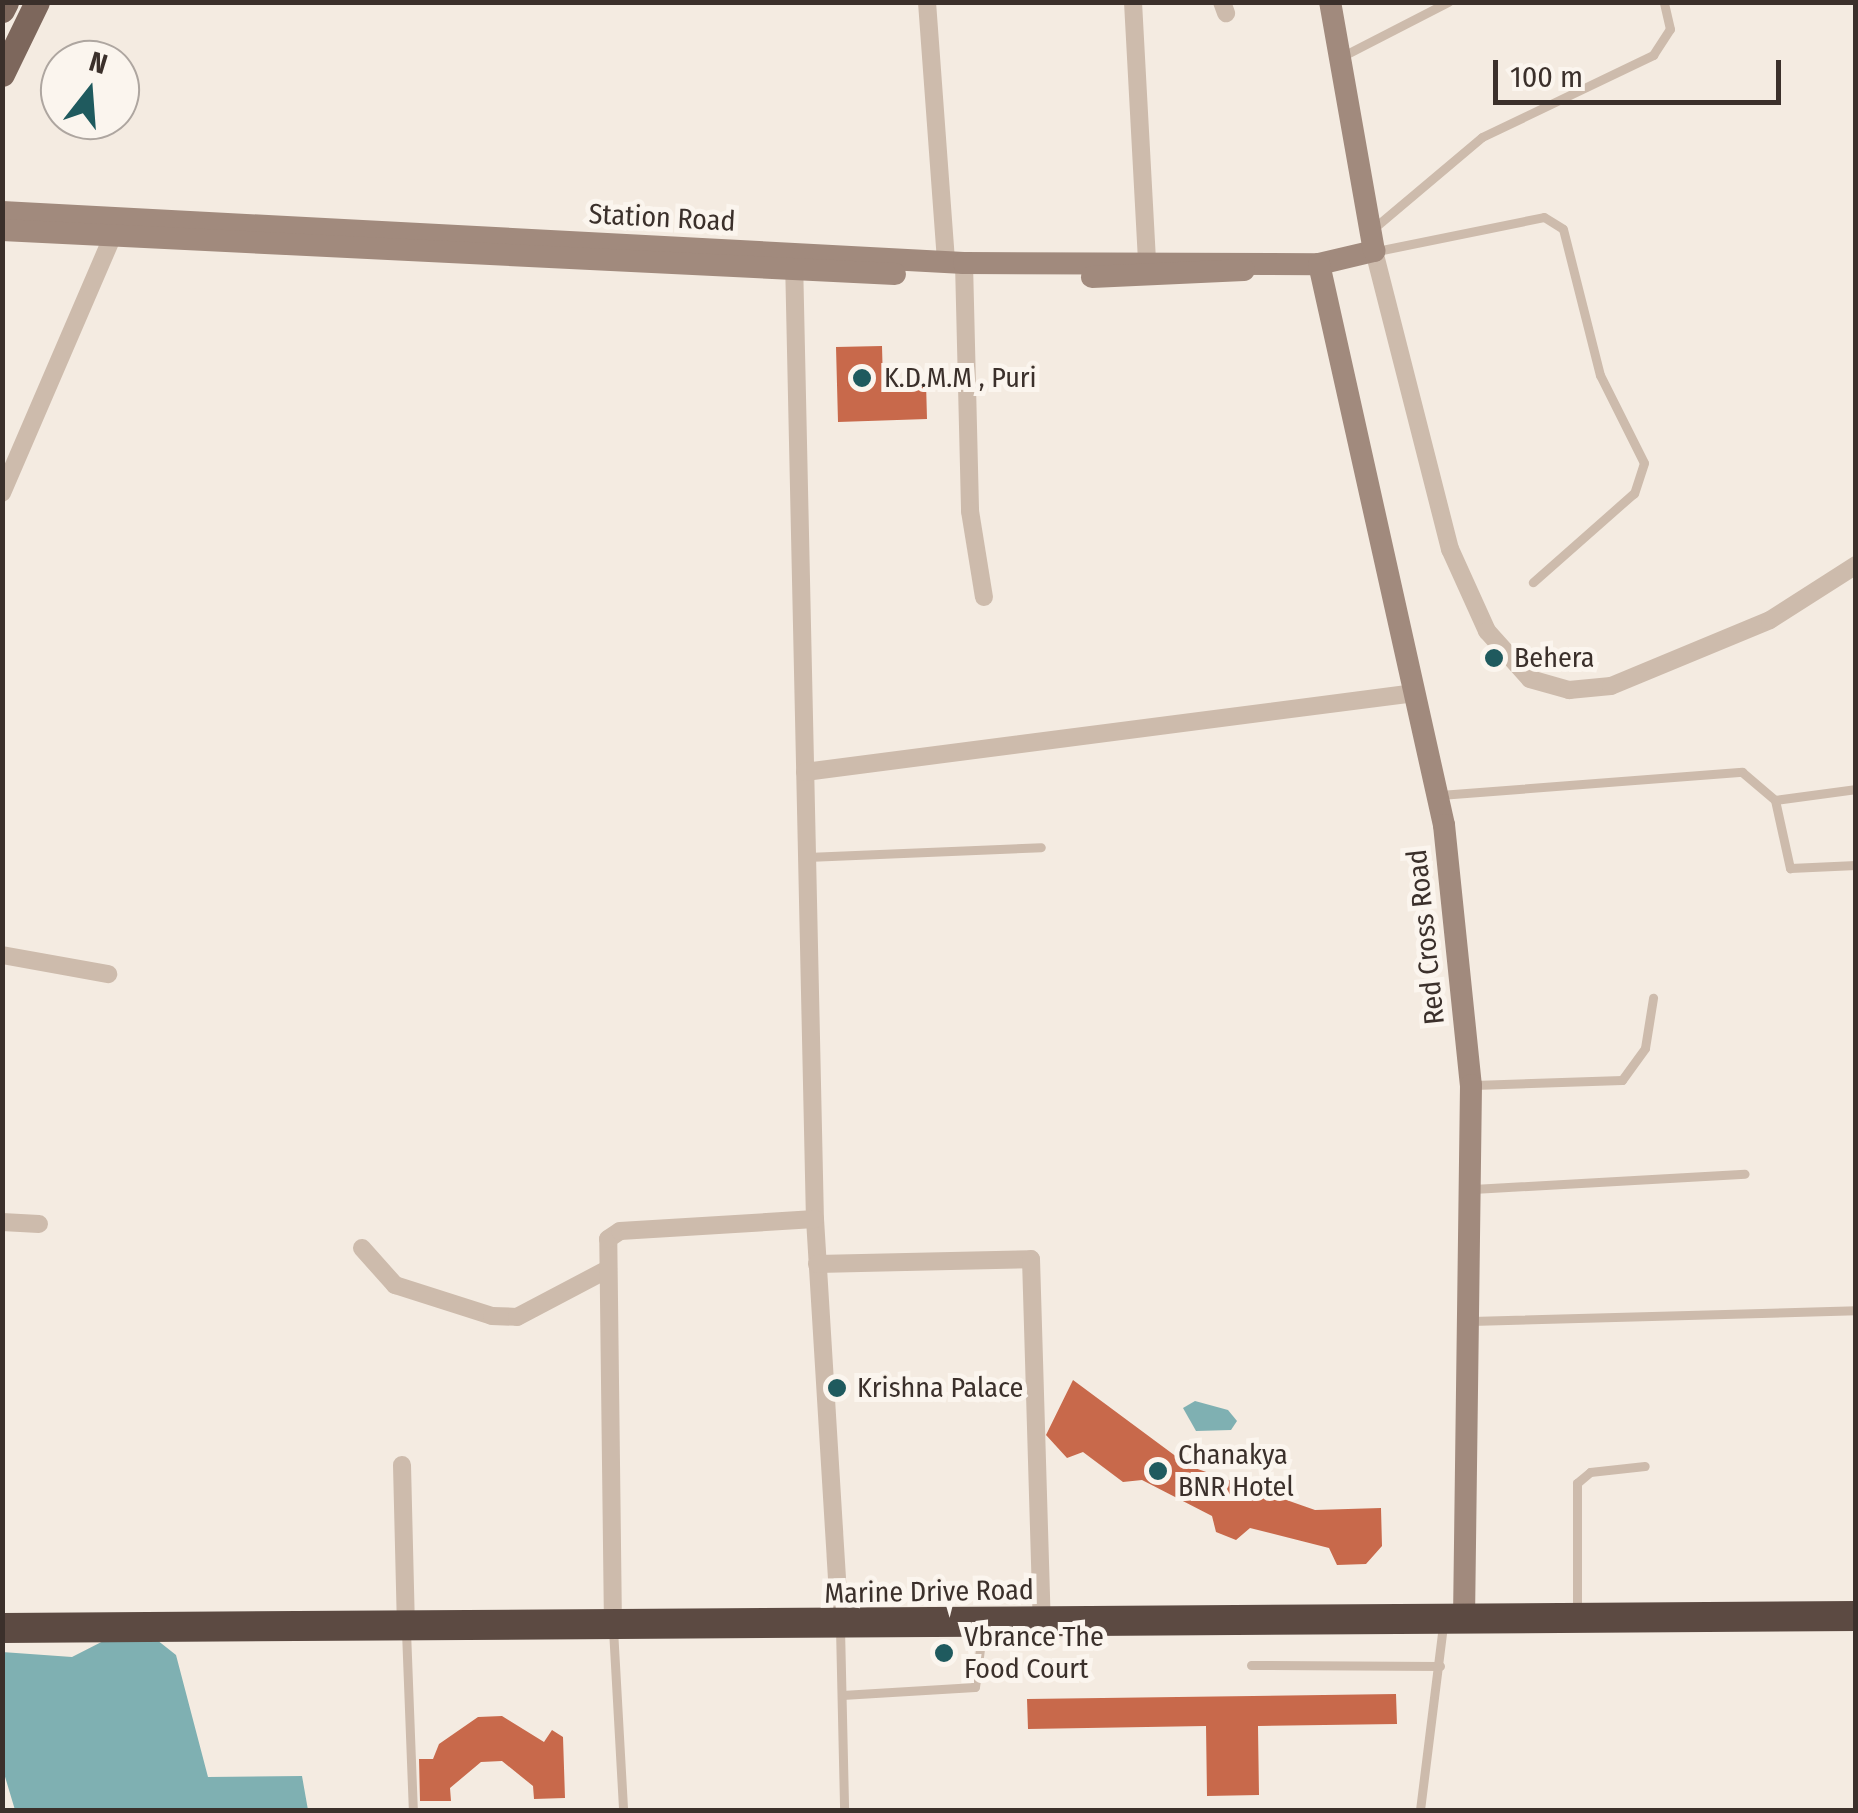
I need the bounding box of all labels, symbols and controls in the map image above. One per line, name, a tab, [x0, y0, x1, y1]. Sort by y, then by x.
north arrow	[40, 40, 140, 140]
scale bar	[1498, 40, 1786, 102]
text: N	[85, 45, 111, 81]
text: 100 m	[1510, 59, 1583, 95]
street label: Station Road	[588, 197, 736, 239]
place label: K.D.M.M , Puri	[884, 361, 1037, 395]
marker: K.D.M.M , Puri	[849, 365, 875, 391]
place label: Behera	[1514, 641, 1594, 675]
marker: Behera	[1483, 647, 1505, 669]
street label: Red Cross Road	[1400, 848, 1452, 1026]
place label: Krishna Palace	[857, 1371, 1023, 1405]
marker: Krishna Palace	[826, 1377, 848, 1399]
place label: Chanakya BNR Hotel	[1178, 1438, 1294, 1504]
marker: Chanakya BNR Hotel	[1147, 1460, 1169, 1482]
street label: Marine Drive Road	[824, 1573, 1034, 1611]
place label: Vbrance The Food Court	[964, 1620, 1104, 1686]
marker: Vbrance The Food Court	[933, 1642, 955, 1664]

